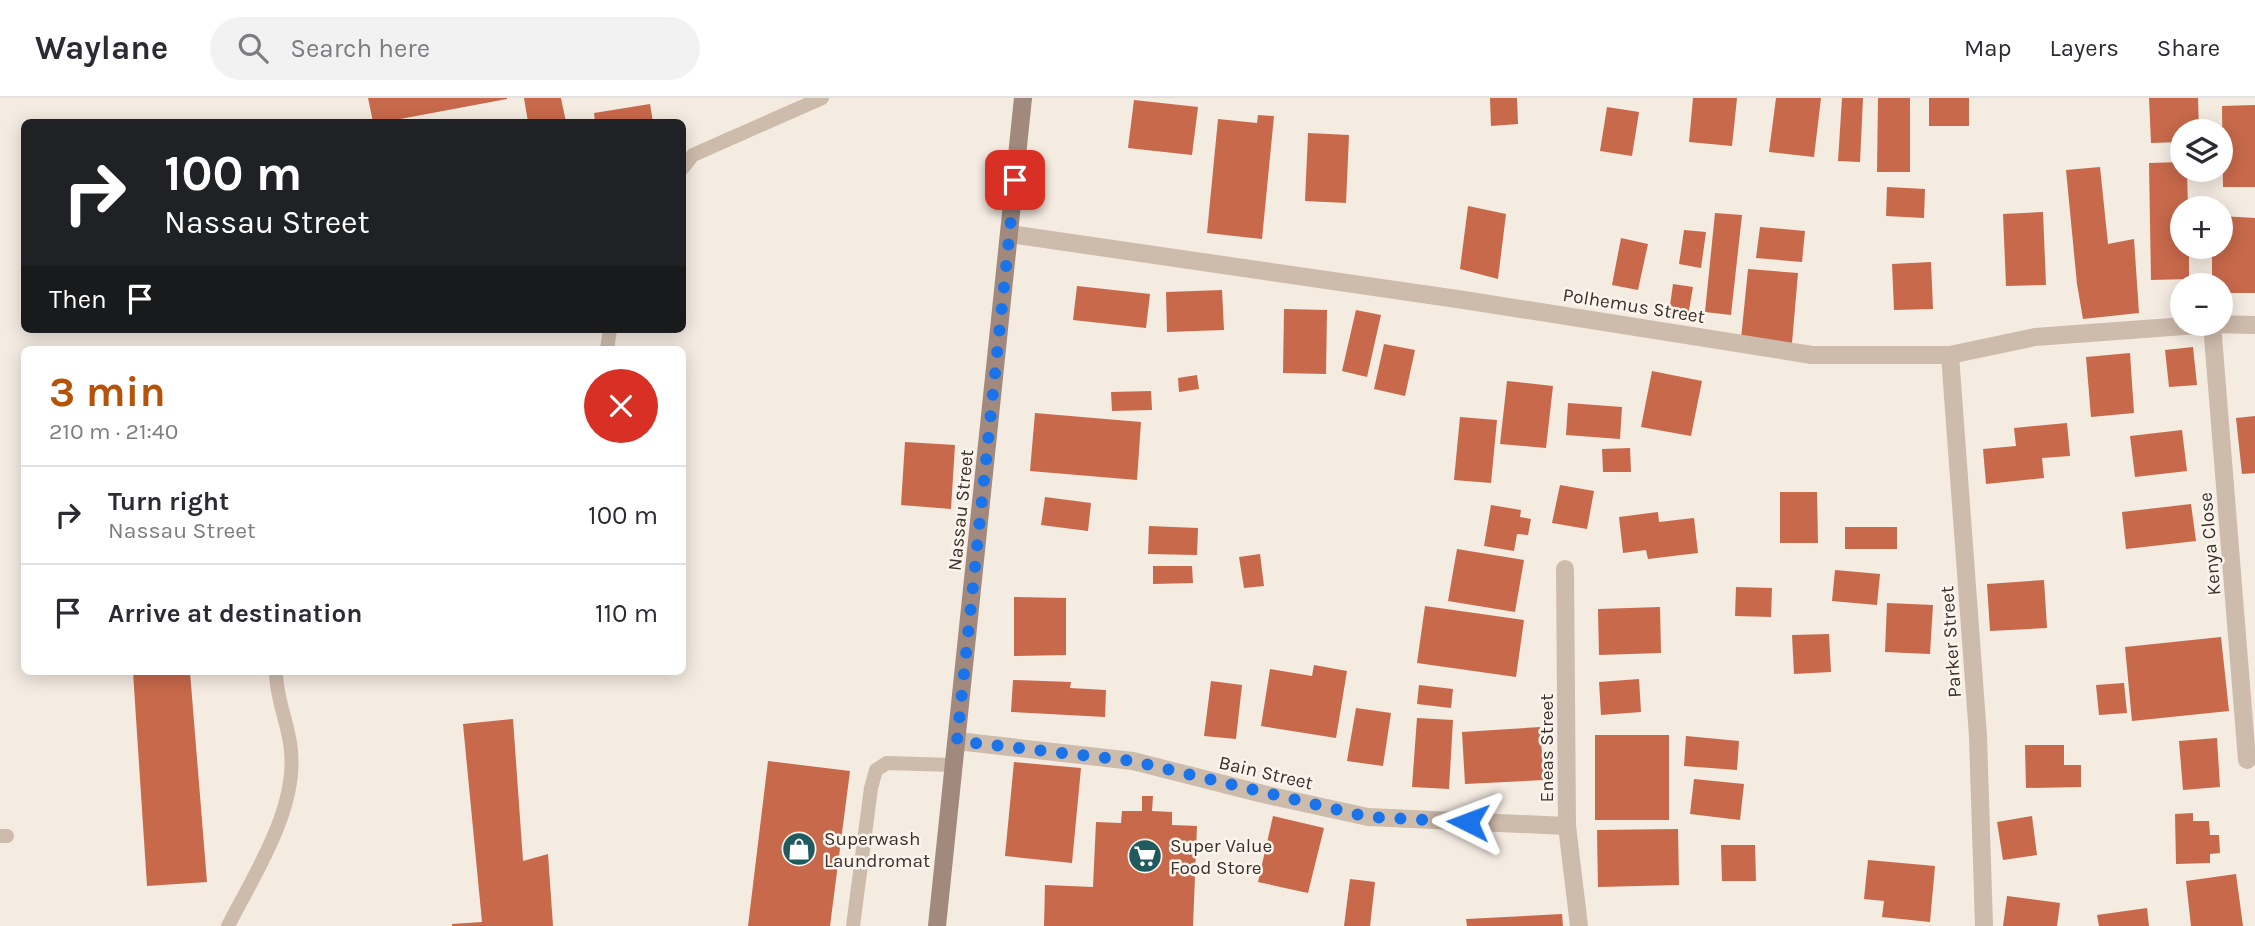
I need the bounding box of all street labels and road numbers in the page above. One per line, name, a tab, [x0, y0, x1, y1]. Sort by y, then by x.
street label: Polhemus Street	[1561, 284, 1706, 328]
street label: Nassau Street	[944, 448, 978, 572]
street label: Kenya Close	[2195, 491, 2225, 597]
street label: Parker Street	[1936, 585, 1966, 698]
street label: Eneas Street	[1536, 693, 1558, 803]
street label: Bain Street	[1216, 751, 1315, 794]

